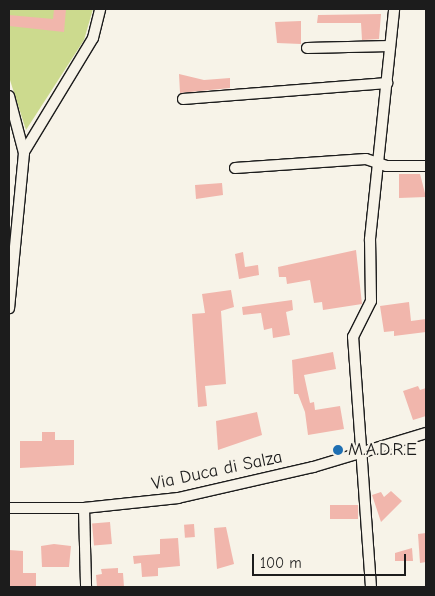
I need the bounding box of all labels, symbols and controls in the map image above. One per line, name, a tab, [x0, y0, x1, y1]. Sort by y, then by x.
place label: M.A.D.R.E	[348, 439, 417, 461]
marker: M.A.D.R.E	[332, 444, 344, 456]
street label: Via Duca di Salza	[150, 447, 284, 495]
scale bar	[255, 544, 409, 576]
text: 100 m	[260, 554, 302, 572]

